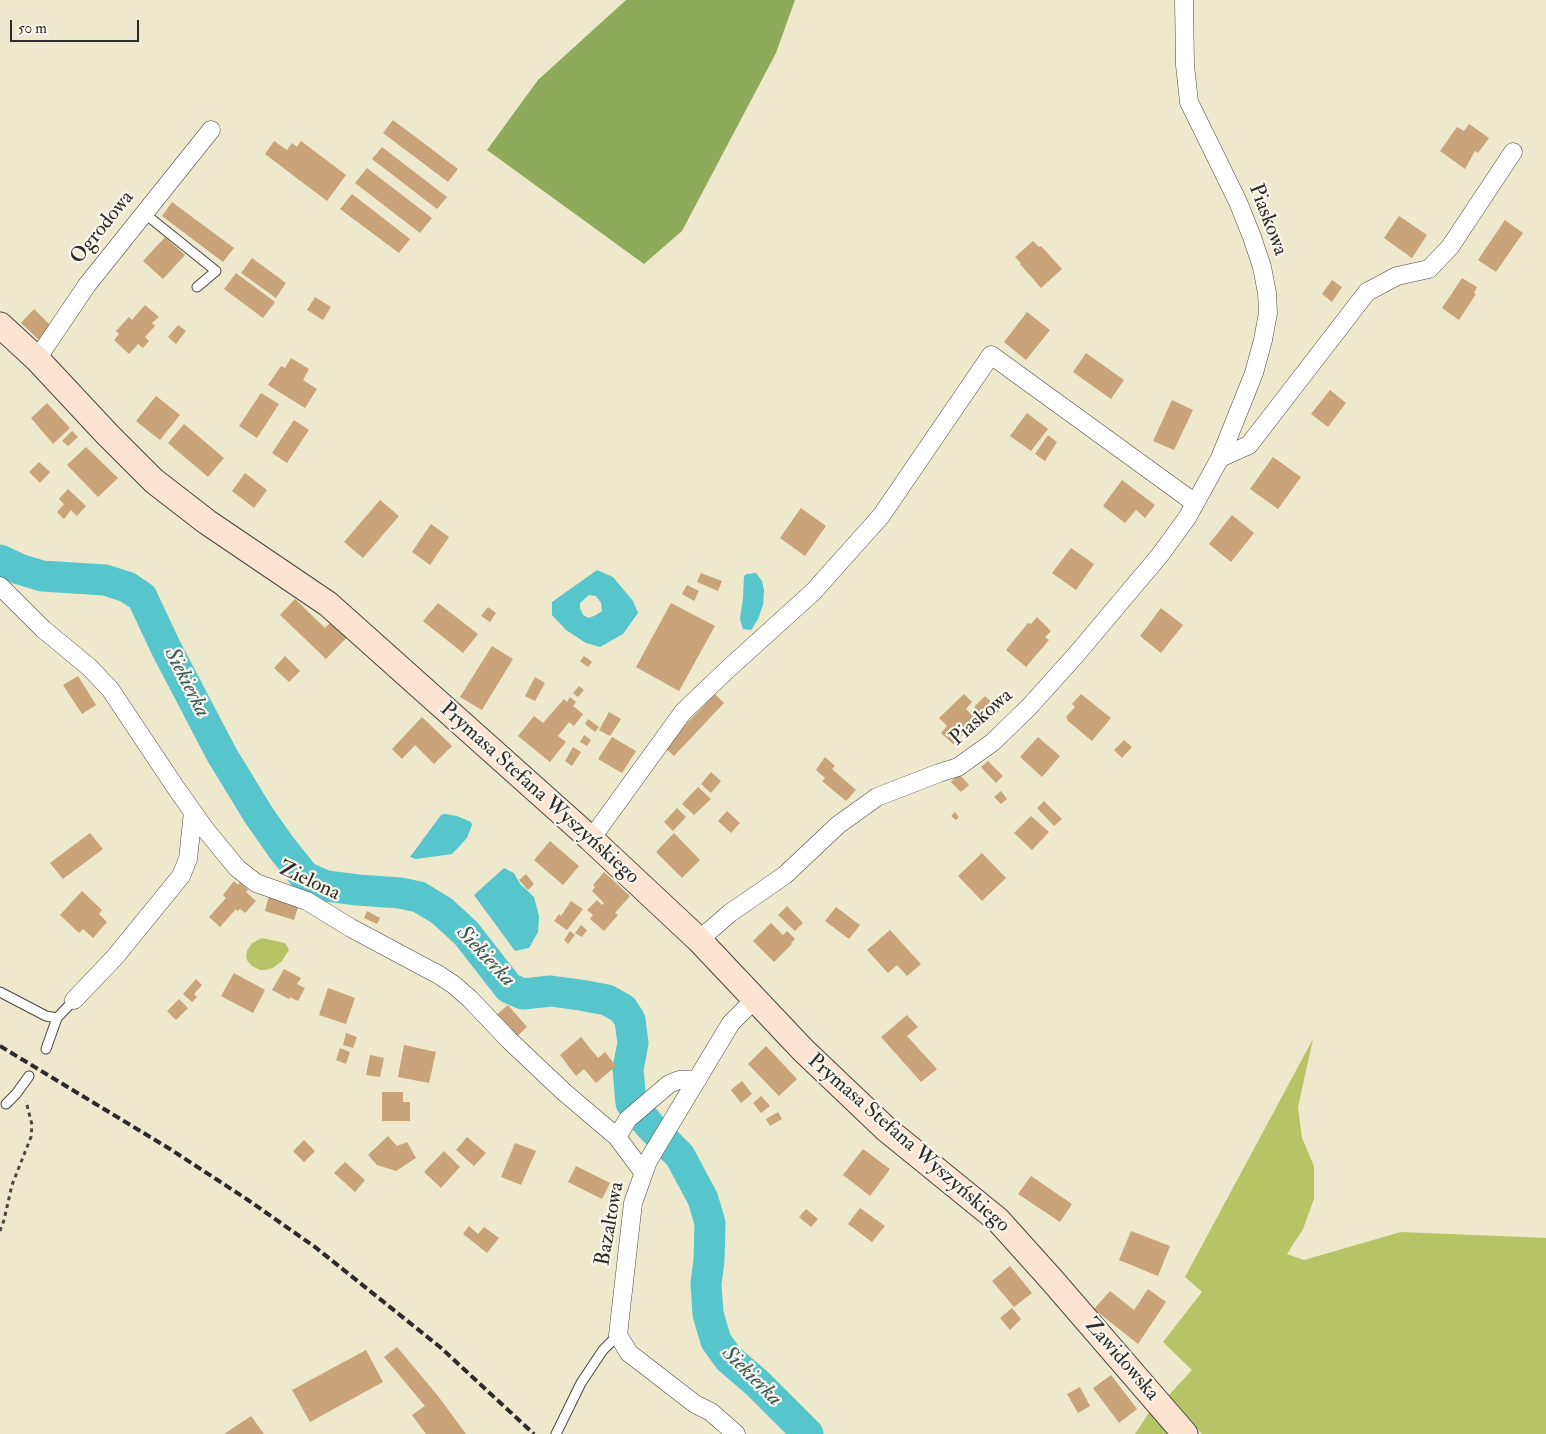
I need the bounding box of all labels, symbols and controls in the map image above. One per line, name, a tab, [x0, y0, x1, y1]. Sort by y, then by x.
scale bar	[12, 10, 141, 42]
text: 50 m	[18, 19, 47, 38]
street label: Piaskowa	[1242, 181, 1292, 259]
street label: Ogrodowa	[66, 186, 140, 270]
water label: Siekierka	[157, 644, 215, 722]
street label: Piaskowa	[946, 684, 1018, 752]
street label: Prymasa Stefana Wyszyńskiego	[434, 698, 644, 890]
street label: Zielona	[274, 857, 344, 907]
water label: Siekierka	[450, 921, 520, 993]
street label: Prymasa Stefana Wyszyńskiego	[802, 1049, 1014, 1239]
street label: Bazaltowa	[591, 1180, 631, 1268]
street label: Zawidowska	[1078, 1313, 1164, 1407]
water label: Siekierka	[715, 1341, 787, 1413]

